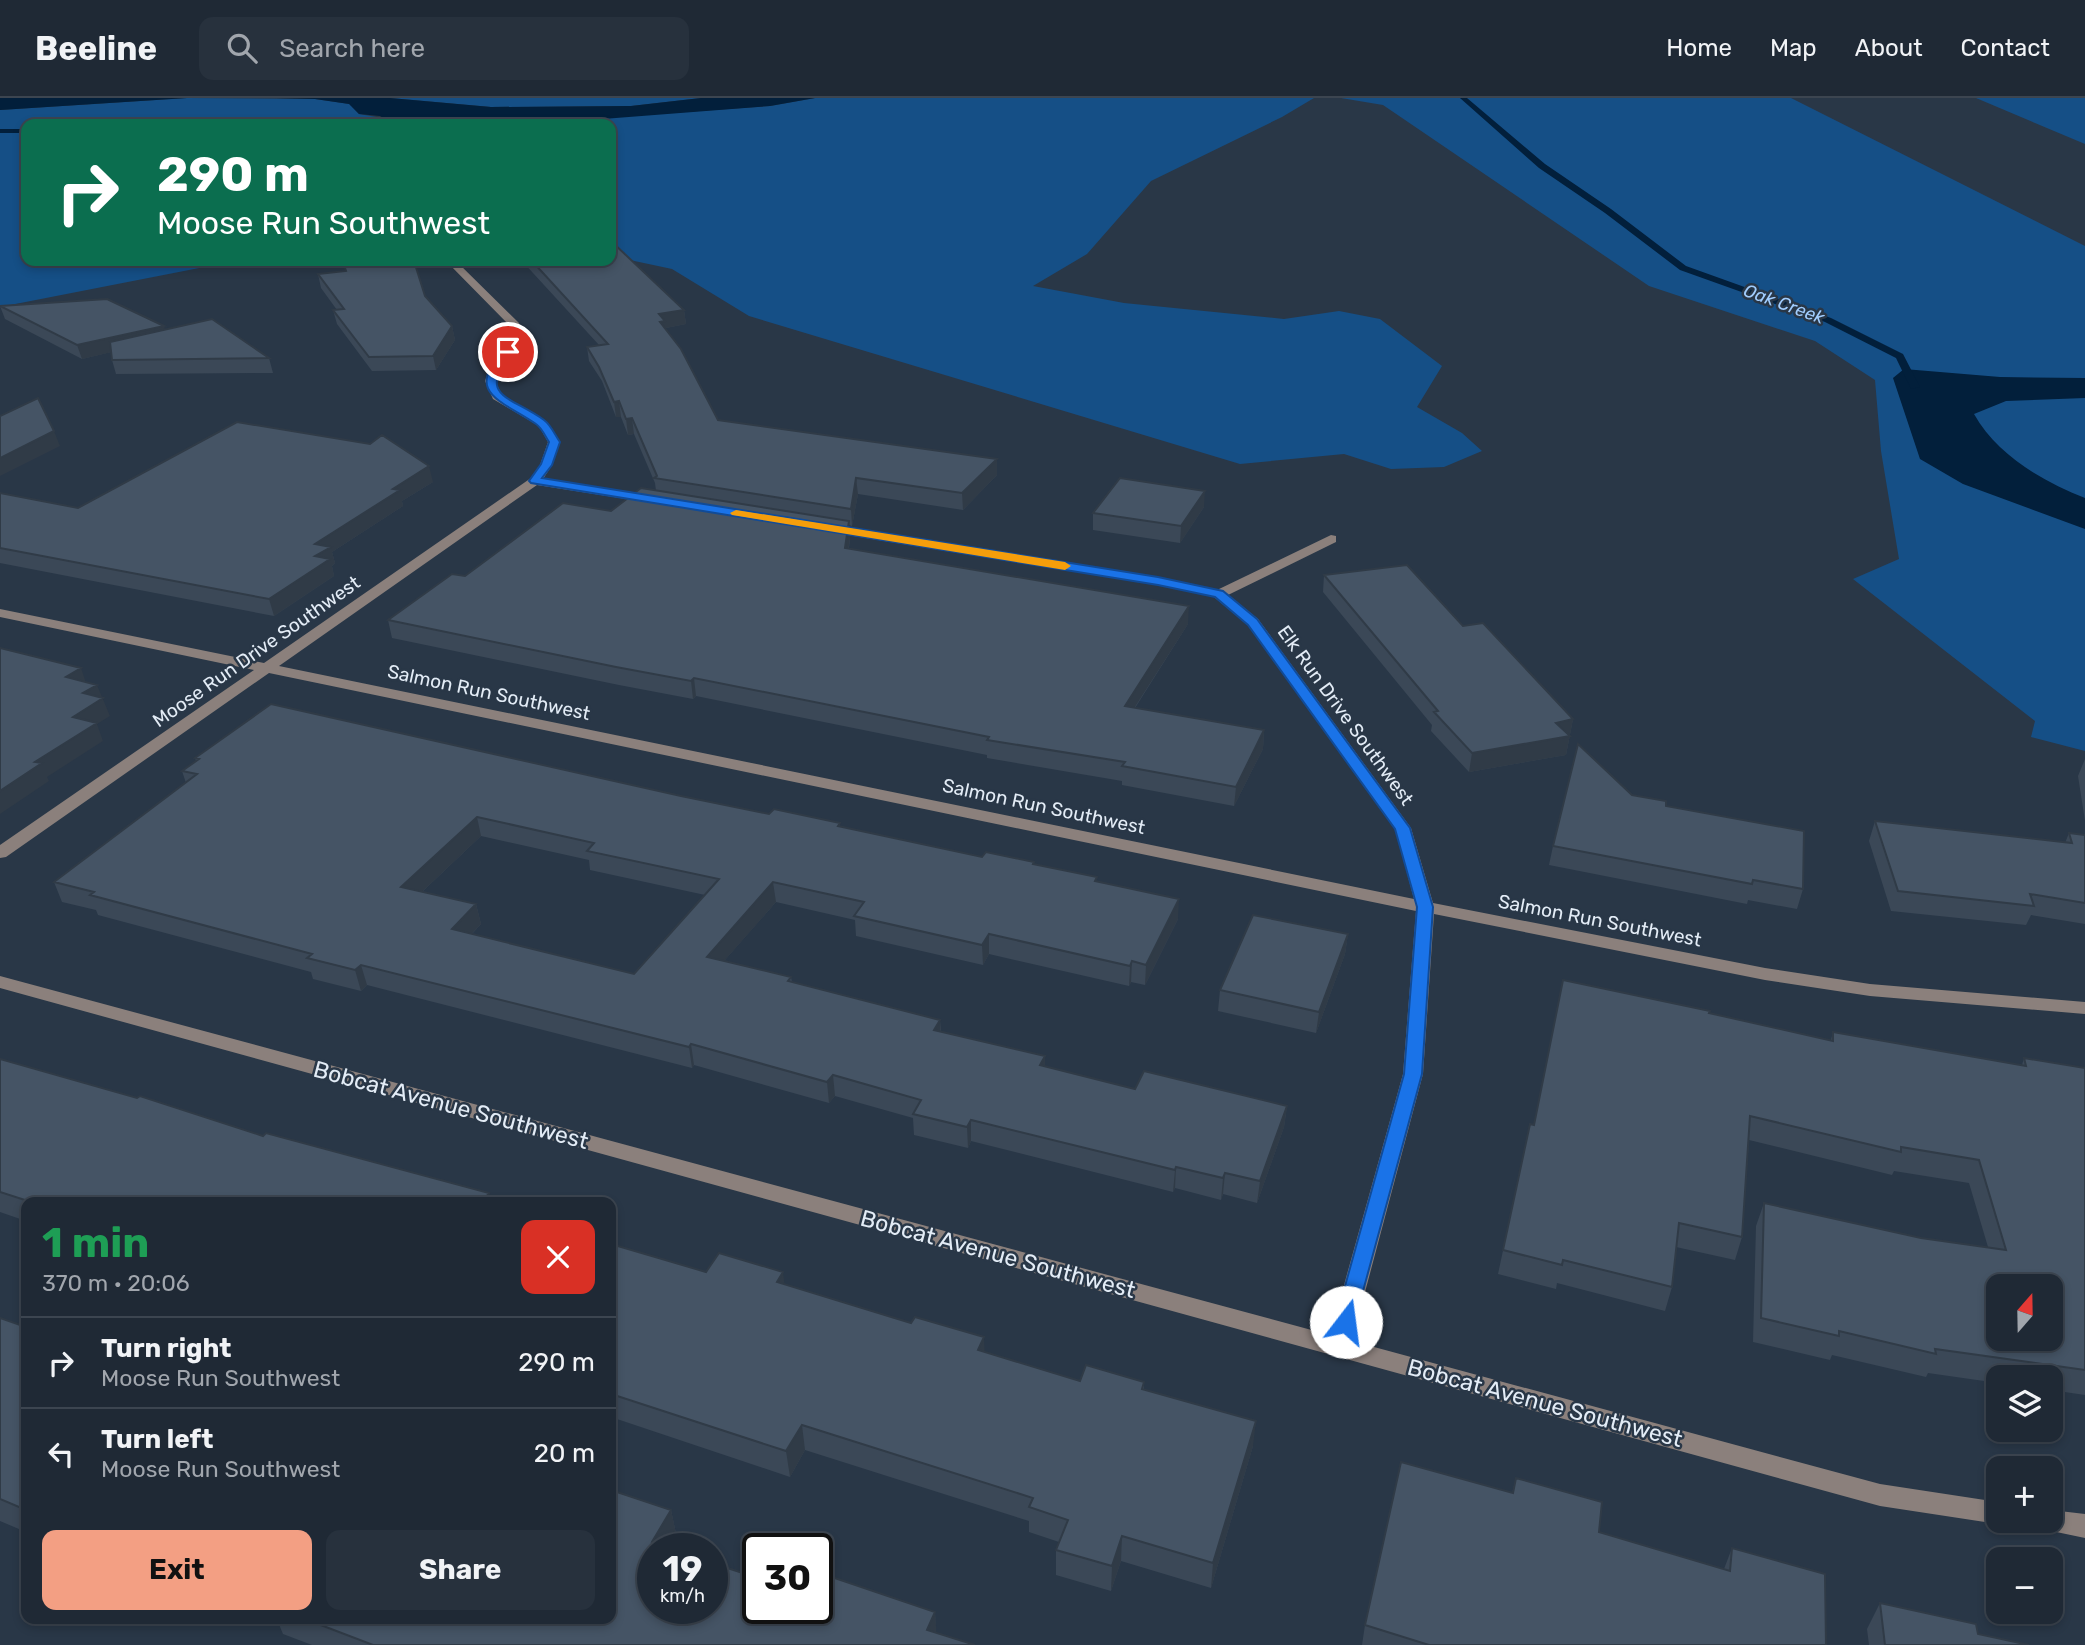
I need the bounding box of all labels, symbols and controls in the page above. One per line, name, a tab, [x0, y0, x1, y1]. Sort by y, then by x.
search box	[199, 17, 689, 80]
text: Beeline	[35, 29, 157, 68]
icon: search	[223, 29, 261, 67]
text: Search here	[279, 33, 425, 64]
text: Home	[1666, 34, 1732, 62]
text: Map	[1770, 34, 1817, 62]
text: About	[1855, 34, 1923, 62]
text: Contact	[1961, 34, 2050, 62]
text: 290 m	[157, 145, 309, 203]
icon: right	[42, 147, 133, 238]
text: Moose Run Southwest	[157, 204, 490, 242]
water label: Oak Creek	[1741, 279, 1828, 329]
pin	[478, 322, 538, 382]
icon: arrive	[489, 333, 527, 371]
street label: Moose Run Drive Southwest	[148, 571, 365, 732]
street label: Elk Run Drive Southwest	[1273, 621, 1419, 810]
street label: Salmon Run Southwest	[385, 660, 593, 725]
street label: Salmon Run Southwest	[940, 774, 1148, 839]
street label: Salmon Run Southwest	[1496, 889, 1704, 952]
street label: Bobcat Avenue Southwest	[310, 1055, 592, 1155]
street label: Bobcat Avenue Southwest	[857, 1204, 1139, 1304]
text: 1 min	[42, 1218, 149, 1268]
button: close	[521, 1220, 595, 1294]
text: 370 m · 20:06	[42, 1269, 190, 1297]
north arrow	[1986, 1274, 2063, 1351]
map controls	[1986, 1274, 2063, 1624]
position arrow	[1309, 1285, 1383, 1359]
text: Turn right	[101, 1333, 231, 1364]
icon: right	[42, 1344, 80, 1382]
text: 290 m	[518, 1347, 595, 1378]
street label: Bobcat Avenue Southwest	[1404, 1353, 1686, 1453]
text: Moose Run Southwest	[101, 1364, 340, 1392]
button: layers	[1986, 1365, 2063, 1442]
text: Turn left	[101, 1424, 213, 1455]
icon: left	[42, 1435, 80, 1473]
text: 20 m	[534, 1438, 595, 1469]
text: Moose Run Southwest	[101, 1455, 340, 1483]
button: +	[1986, 1456, 2063, 1533]
button: Exit	[42, 1530, 312, 1610]
button: Share	[326, 1530, 595, 1610]
speed limit sign: 30	[742, 1533, 833, 1624]
button: −	[1986, 1547, 2063, 1624]
text: 19	[663, 1548, 702, 1590]
text: km/h	[660, 1585, 705, 1607]

